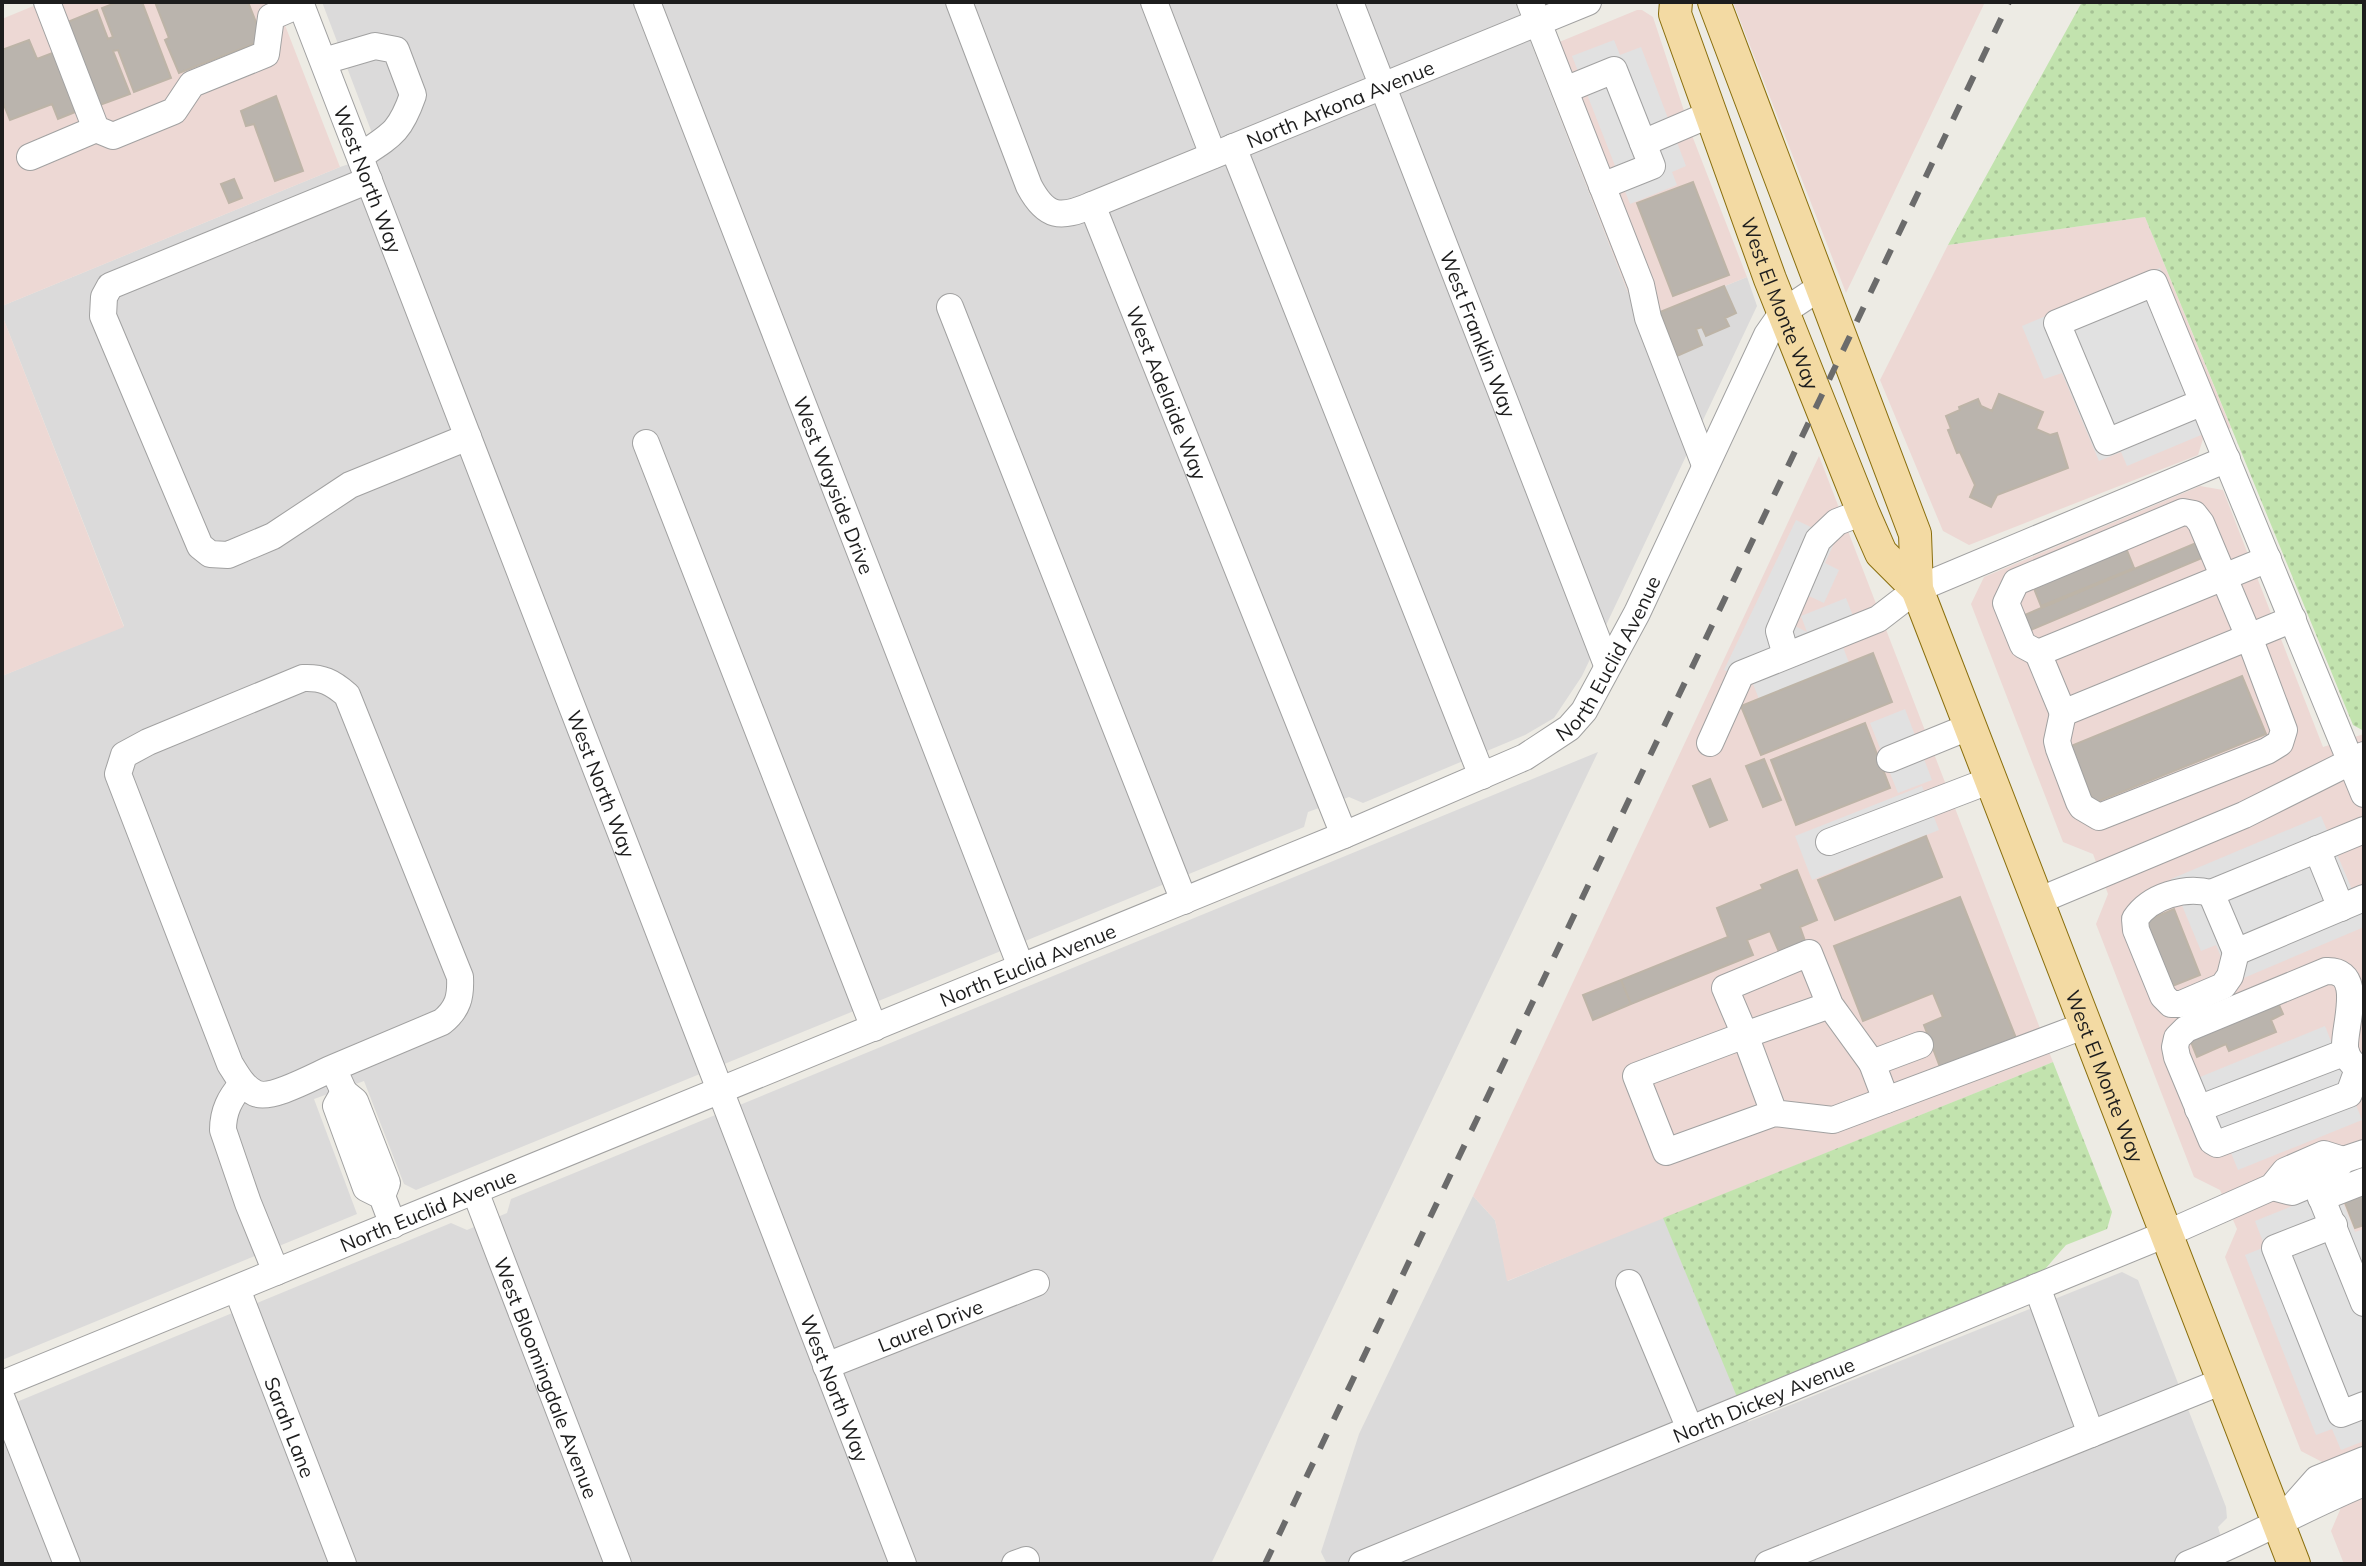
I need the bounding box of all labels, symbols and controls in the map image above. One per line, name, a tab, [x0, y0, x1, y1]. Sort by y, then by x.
street label: North Arkona Avenue	[1243, 54, 1437, 153]
street label: West North Way	[329, 102, 408, 257]
street label: West El Monte Way	[1736, 214, 1825, 393]
street label: West Franklin Way	[1435, 247, 1522, 421]
street label: West Adelaide Way	[1121, 302, 1213, 484]
street label: West Wayside Drive	[788, 393, 880, 577]
street label: North Euclid Avenue	[1551, 571, 1665, 746]
street label: West North Way	[562, 707, 642, 861]
street label: North Euclid Avenue	[936, 917, 1119, 1012]
street label: West El Monte Way	[2061, 986, 2150, 1166]
street label: North Euclid Avenue	[336, 1163, 519, 1257]
street label: West Bloomingdale Avenue	[489, 1254, 604, 1502]
street label: Laurel Drive	[874, 1293, 986, 1357]
street label: West North Way	[795, 1311, 875, 1466]
street label: North Dickey Avenue	[1669, 1351, 1858, 1448]
street label: Sarah Lane	[259, 1373, 321, 1481]

